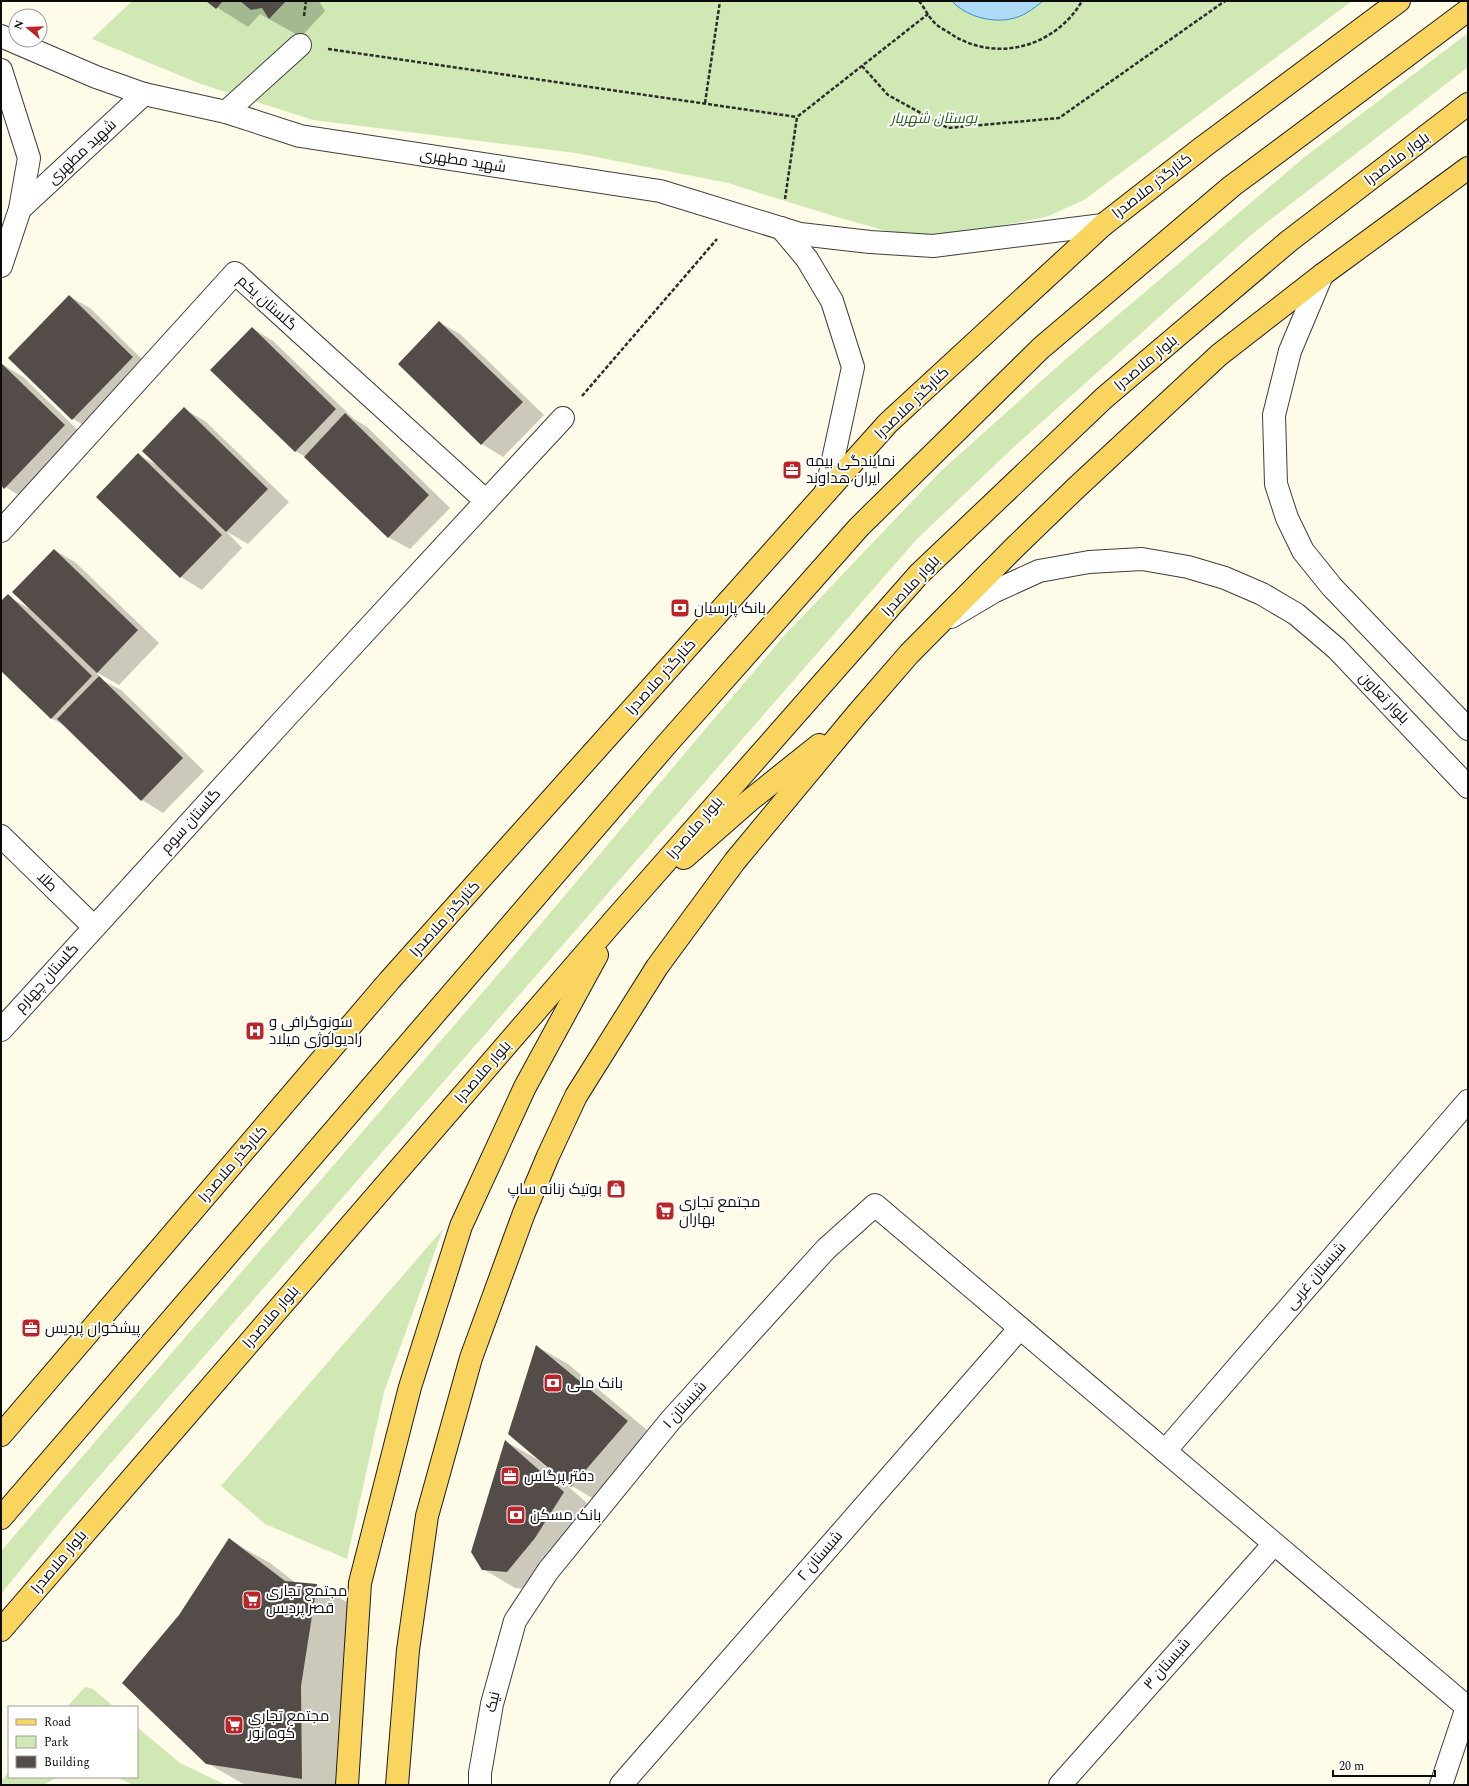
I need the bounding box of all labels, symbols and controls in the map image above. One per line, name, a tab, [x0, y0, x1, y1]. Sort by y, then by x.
north arrow	[8, 8, 48, 48]
text: N	[10, 18, 29, 32]
park label: بوستان شهریار	[889, 107, 978, 130]
street label: شهید مطهری	[42, 114, 122, 190]
street label: بلوار ملاصدرا	[1359, 127, 1435, 191]
street label: شهید مطهری	[418, 143, 508, 179]
street label: کنارگذر ملاصدرا	[1107, 147, 1197, 225]
street label: گلستان یکم	[232, 270, 302, 336]
street label: بلوار ملاصدرا	[1109, 329, 1183, 397]
street label: کنارگذر ملاصدرا	[869, 361, 955, 445]
place label: نمایندگی بیمه ایران هداوند	[806, 450, 895, 490]
office icon: نمایندگی بیمه ایران هداوند	[781, 459, 803, 481]
street label: بلوار ملاصدرا	[876, 550, 946, 622]
bank icon: بانک پارسیان	[669, 597, 691, 619]
place label: بانک پارسیان	[694, 597, 766, 620]
street label: کنارگذر ملاصدرا	[620, 634, 702, 720]
street label: بلوار تعاون	[1353, 667, 1415, 729]
street label: گلستان سوم	[155, 783, 227, 859]
street label: بلوار ملاصدرا	[661, 791, 729, 865]
street label: طلا	[31, 866, 63, 898]
street label: کنارگذر ملاصدرا	[404, 876, 486, 962]
street label: گلستان چهارم	[10, 938, 84, 1018]
place label: سونوگرافی و رادیولوژی میلاد	[269, 1011, 362, 1051]
hospital icon: سونوگرافی و رادیولوژی میلاد	[244, 1020, 266, 1042]
street label: بلوار ملاصدرا	[449, 1035, 517, 1109]
street label: کنارگذر ملاصدرا	[193, 1120, 273, 1208]
place label: بوتیک زنانه ساپ	[507, 1178, 602, 1201]
shop icon: بوتیک زنانه ساپ	[605, 1178, 627, 1200]
place label: مجتمع تجاری بهاران	[679, 1191, 760, 1231]
supermarket icon: مجتمع تجاری بهاران	[654, 1200, 676, 1222]
street label: شبستان غربی	[1280, 1237, 1352, 1315]
street label: بلوار ملاصدرا	[237, 1280, 305, 1354]
office icon: پیشخوان پردیس	[20, 1317, 42, 1339]
place label: پیشخوان پردیس	[45, 1317, 140, 1340]
bank icon: بانک ملی	[542, 1372, 564, 1394]
place label: بانک ملی	[567, 1372, 623, 1395]
street label: شبستان ۱	[657, 1376, 713, 1434]
office icon: دفتر پرگاس	[499, 1465, 521, 1487]
place label: دفتر پرگاس	[524, 1465, 594, 1488]
bank icon: بانک مسکن	[505, 1504, 527, 1526]
place label: بانک مسکن	[530, 1504, 601, 1527]
street label: بلوار ملاصدرا	[25, 1525, 93, 1599]
street label: شبستان ۲	[792, 1526, 848, 1586]
place label: مجتمع تجاری قصر پردیس	[266, 1580, 347, 1620]
supermarket icon: مجتمع تجاری قصر پردیس	[241, 1589, 263, 1611]
street label: شبستان ۳	[1138, 1633, 1196, 1695]
street label: نیک	[479, 1689, 507, 1715]
place label: مجتمع تجاری کوه نور	[247, 1705, 329, 1745]
legend	[8, 1706, 138, 1778]
text: Road	[44, 1713, 71, 1732]
supermarket icon: مجتمع تجاری کوه نور	[223, 1714, 245, 1736]
text: Park	[44, 1733, 69, 1752]
scale bar	[1333, 1752, 1435, 1778]
text: Building	[44, 1753, 90, 1772]
text: 20 m	[1339, 1757, 1364, 1776]

